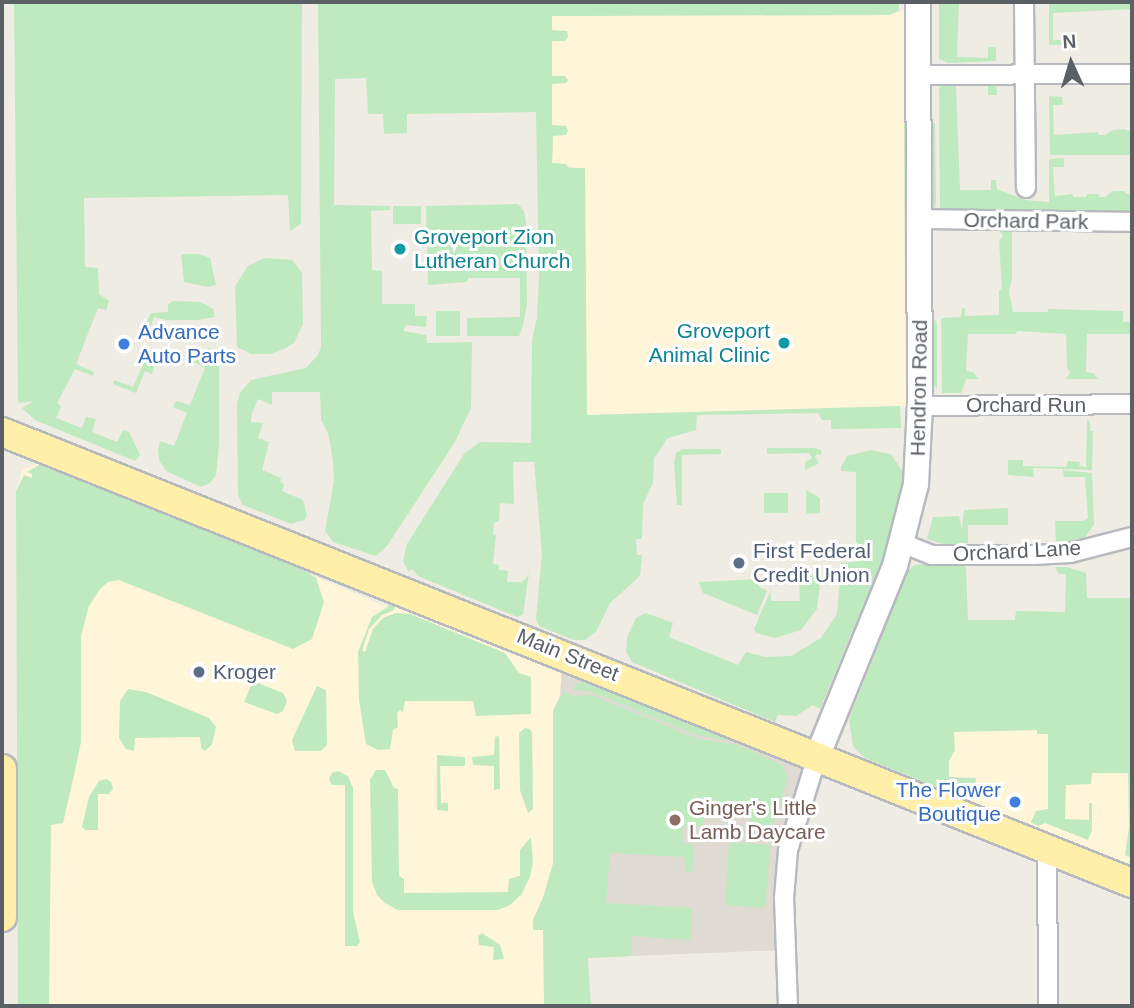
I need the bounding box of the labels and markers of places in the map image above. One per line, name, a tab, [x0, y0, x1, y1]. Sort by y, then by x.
place label: Groveport Zion Lutheran Church	[414, 224, 570, 274]
marker: Groveport Zion Lutheran Church	[392, 241, 408, 257]
place label: Groveport Animal Clinic	[649, 318, 770, 368]
place label: Advance Auto Parts	[138, 319, 236, 369]
marker: Groveport Animal Clinic	[776, 335, 792, 351]
marker: Advance Auto Parts	[116, 336, 132, 352]
place label: First Federal Credit Union	[753, 538, 871, 588]
marker: First Federal Credit Union	[731, 555, 747, 571]
place label: Kroger	[213, 659, 276, 685]
marker: Kroger	[191, 664, 207, 680]
place label: The Flower Boutique	[896, 777, 1001, 827]
marker: The Flower Boutique	[1007, 794, 1023, 810]
place label: Ginger's Little Lamb Daycare	[689, 795, 826, 845]
marker: Ginger's Little Lamb Daycare	[667, 812, 683, 828]

